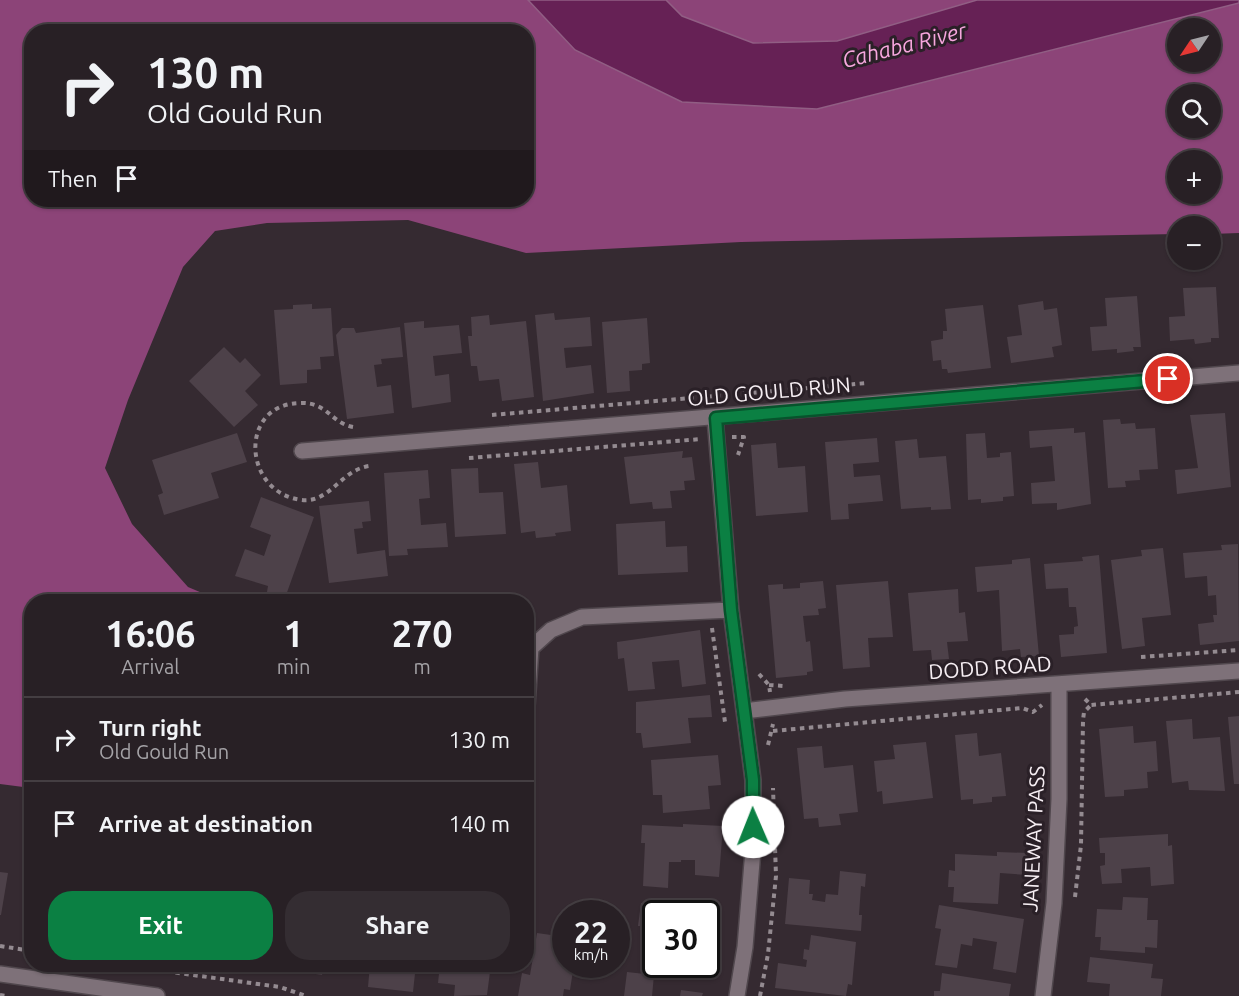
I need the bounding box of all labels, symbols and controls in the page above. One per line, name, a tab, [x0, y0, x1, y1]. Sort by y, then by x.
water label: Cahaba River	[839, 17, 969, 72]
north arrow	[1167, 18, 1221, 72]
map controls	[1167, 18, 1221, 270]
icon: right	[48, 48, 126, 126]
text: 130 m	[147, 49, 264, 96]
button: search	[1167, 84, 1221, 138]
text: Old Gould Run	[147, 98, 323, 128]
button: +	[1167, 150, 1221, 204]
icon: arrive	[110, 162, 143, 195]
text: Then	[48, 166, 98, 191]
button: −	[1167, 216, 1221, 270]
pin	[1142, 353, 1193, 404]
icon: arrive	[1151, 362, 1184, 395]
street label: OLD GOULD RUN	[686, 372, 852, 410]
text: 16:06	[105, 613, 195, 654]
text: 1	[283, 613, 304, 654]
text: 270	[392, 613, 453, 654]
street label: DODD ROAD	[928, 651, 1052, 683]
text: Arrival	[121, 655, 180, 678]
text: min	[277, 655, 310, 678]
text: m	[414, 655, 431, 678]
text: Turn right	[99, 715, 201, 740]
icon: right	[48, 723, 81, 756]
text: 130 m	[449, 727, 510, 752]
text: Old Gould Run	[99, 740, 229, 763]
street label: JANEWAY PASS	[1017, 765, 1049, 913]
position arrow	[721, 795, 785, 859]
icon: arrive	[48, 807, 81, 840]
text: Arrive at destination	[99, 811, 313, 836]
text: 140 m	[449, 811, 510, 836]
button: Exit	[48, 891, 273, 960]
button: Share	[285, 891, 510, 960]
speed limit sign: 30	[642, 900, 720, 978]
text: 22	[574, 915, 608, 949]
text: km/h	[574, 946, 608, 963]

